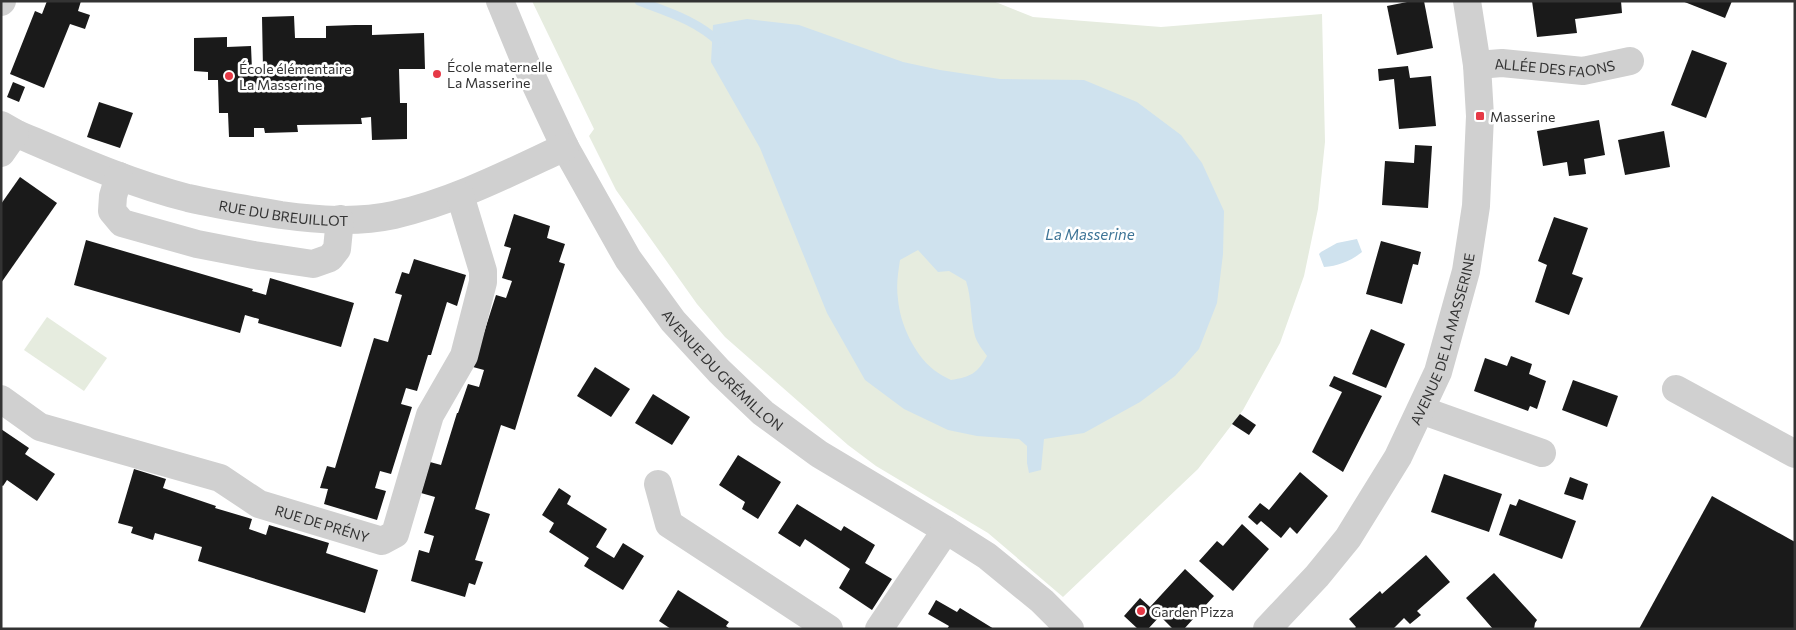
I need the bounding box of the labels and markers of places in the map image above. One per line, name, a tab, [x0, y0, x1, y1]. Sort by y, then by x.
place label: École maternelle La Masserine	[447, 58, 552, 91]
place label: École élémentaire La Masserine	[239, 60, 352, 93]
marker: École maternelle La Masserine	[431, 68, 443, 80]
marker: École élémentaire La Masserine	[223, 70, 235, 82]
place label: Masserine	[1490, 108, 1555, 125]
marker: Masserine	[1474, 110, 1486, 122]
place label: Garden Pizza	[1151, 603, 1234, 620]
marker: Garden Pizza	[1135, 605, 1147, 617]

